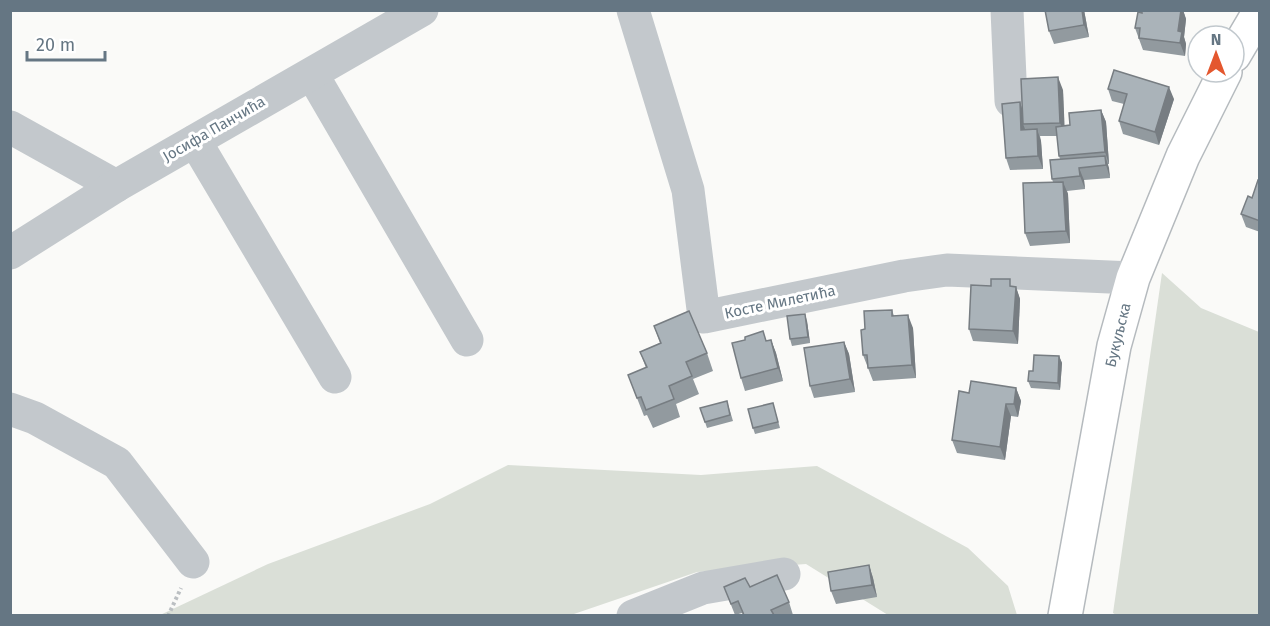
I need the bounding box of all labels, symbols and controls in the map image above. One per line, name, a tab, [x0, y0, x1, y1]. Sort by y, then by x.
scale bar	[27, 24, 105, 62]
north arrow	[1186, 24, 1246, 84]
text: N	[1211, 30, 1221, 49]
text: 20 m	[36, 34, 75, 56]
street label: Јосифа Панчића	[160, 92, 268, 166]
street label: Косте Милетића	[723, 281, 837, 323]
street label: Букуљска	[1101, 301, 1135, 369]

